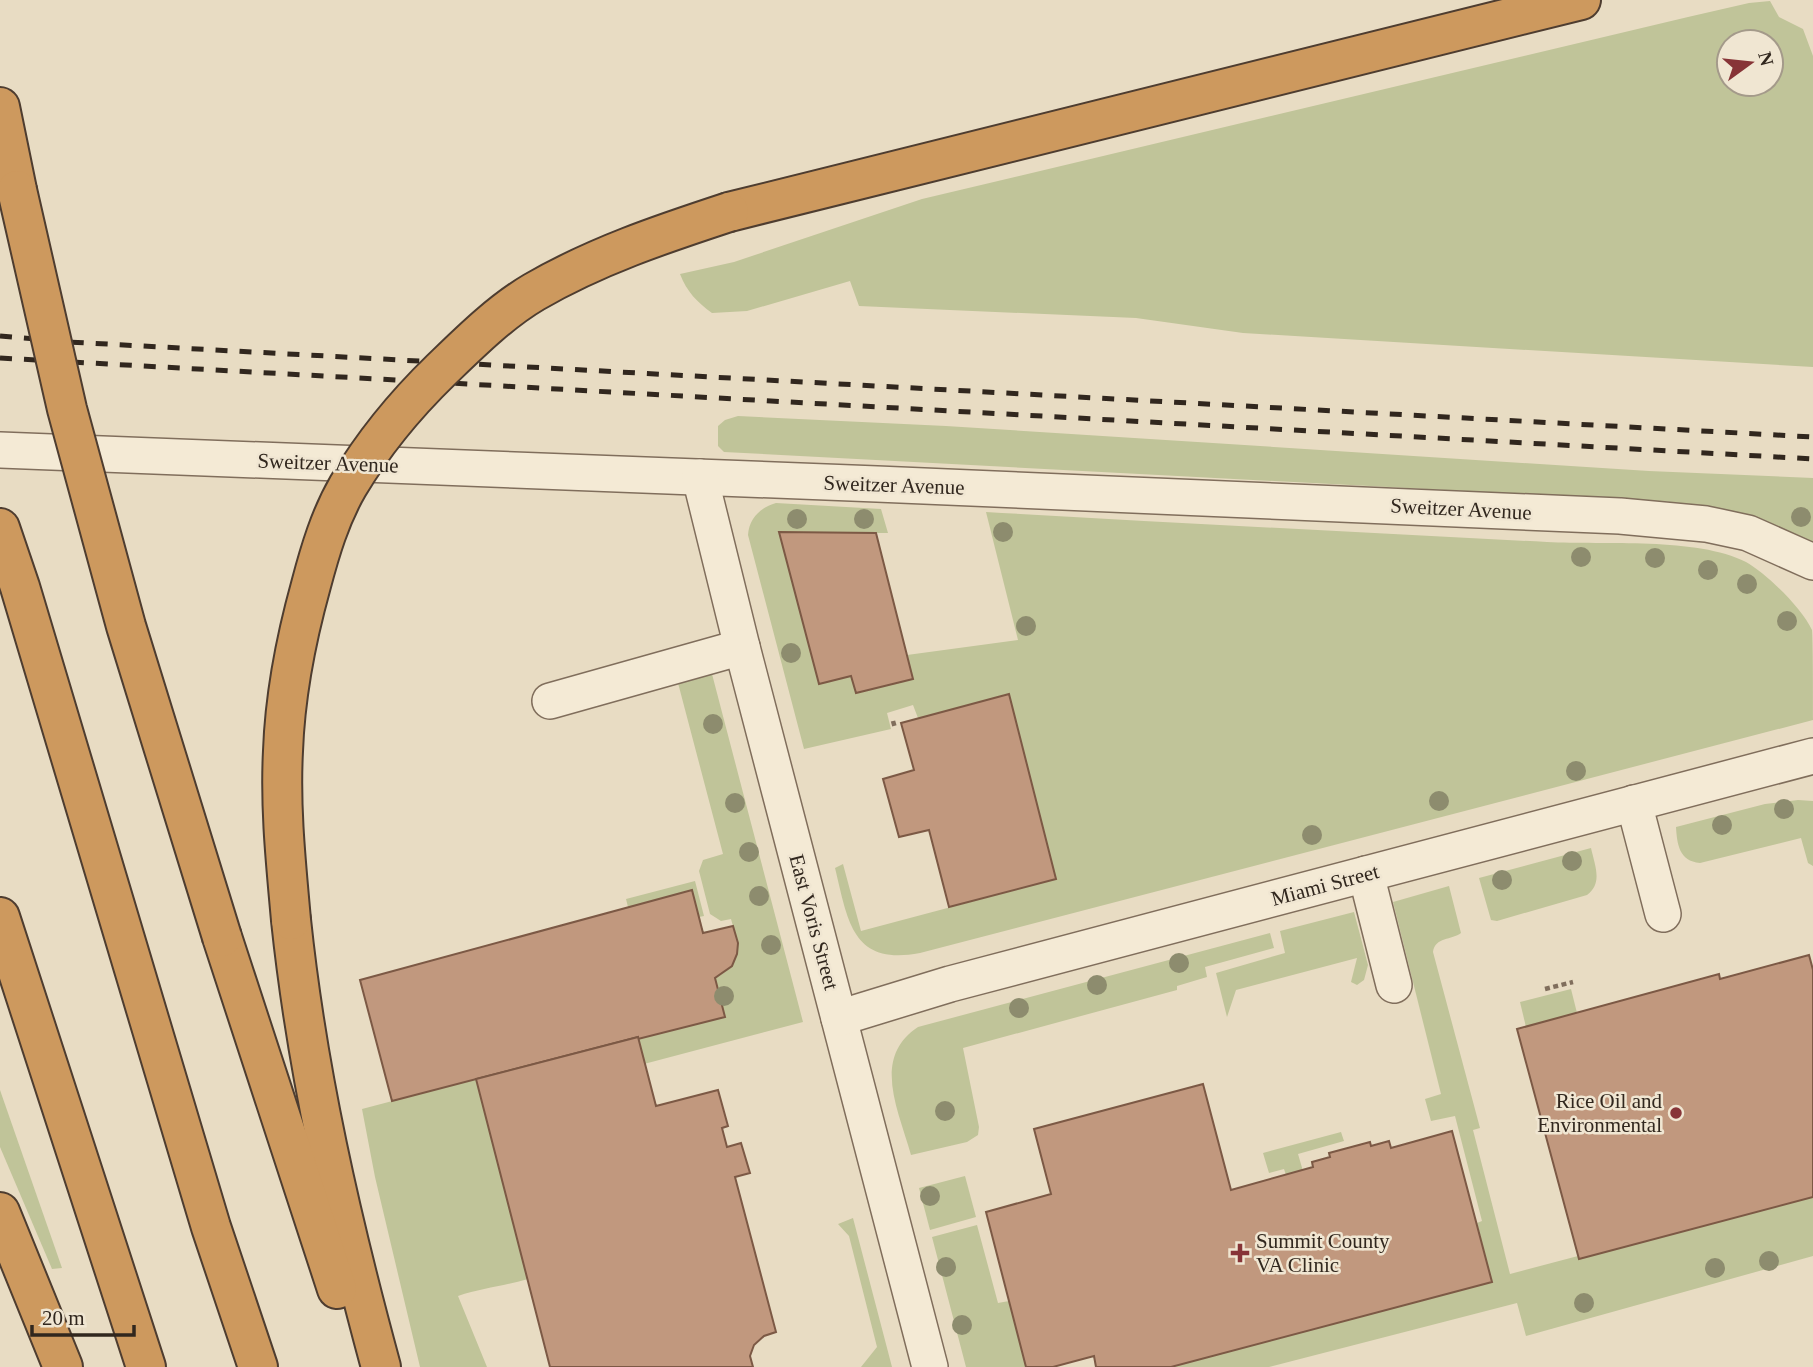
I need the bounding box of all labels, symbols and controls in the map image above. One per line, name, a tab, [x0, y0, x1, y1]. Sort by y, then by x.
north arrow	[1715, 28, 1785, 98]
text: N	[1754, 49, 1778, 68]
street label: Sweitzer Avenue	[257, 449, 399, 477]
street label: Sweitzer Avenue	[823, 471, 965, 499]
street label: Sweitzer Avenue	[1390, 493, 1532, 525]
street label: East Voris Street	[784, 852, 844, 993]
street label: Miami Street	[1269, 859, 1382, 911]
place label: Rice Oil and Environmental	[1537, 1089, 1662, 1137]
marker: Rice Oil and Environmental	[1668, 1105, 1684, 1121]
place label: Summit County VA Clinic	[1256, 1229, 1390, 1277]
marker: Summit County VA Clinic	[1230, 1243, 1250, 1263]
scale bar	[32, 1294, 133, 1338]
text: 20 m	[42, 1306, 85, 1330]

